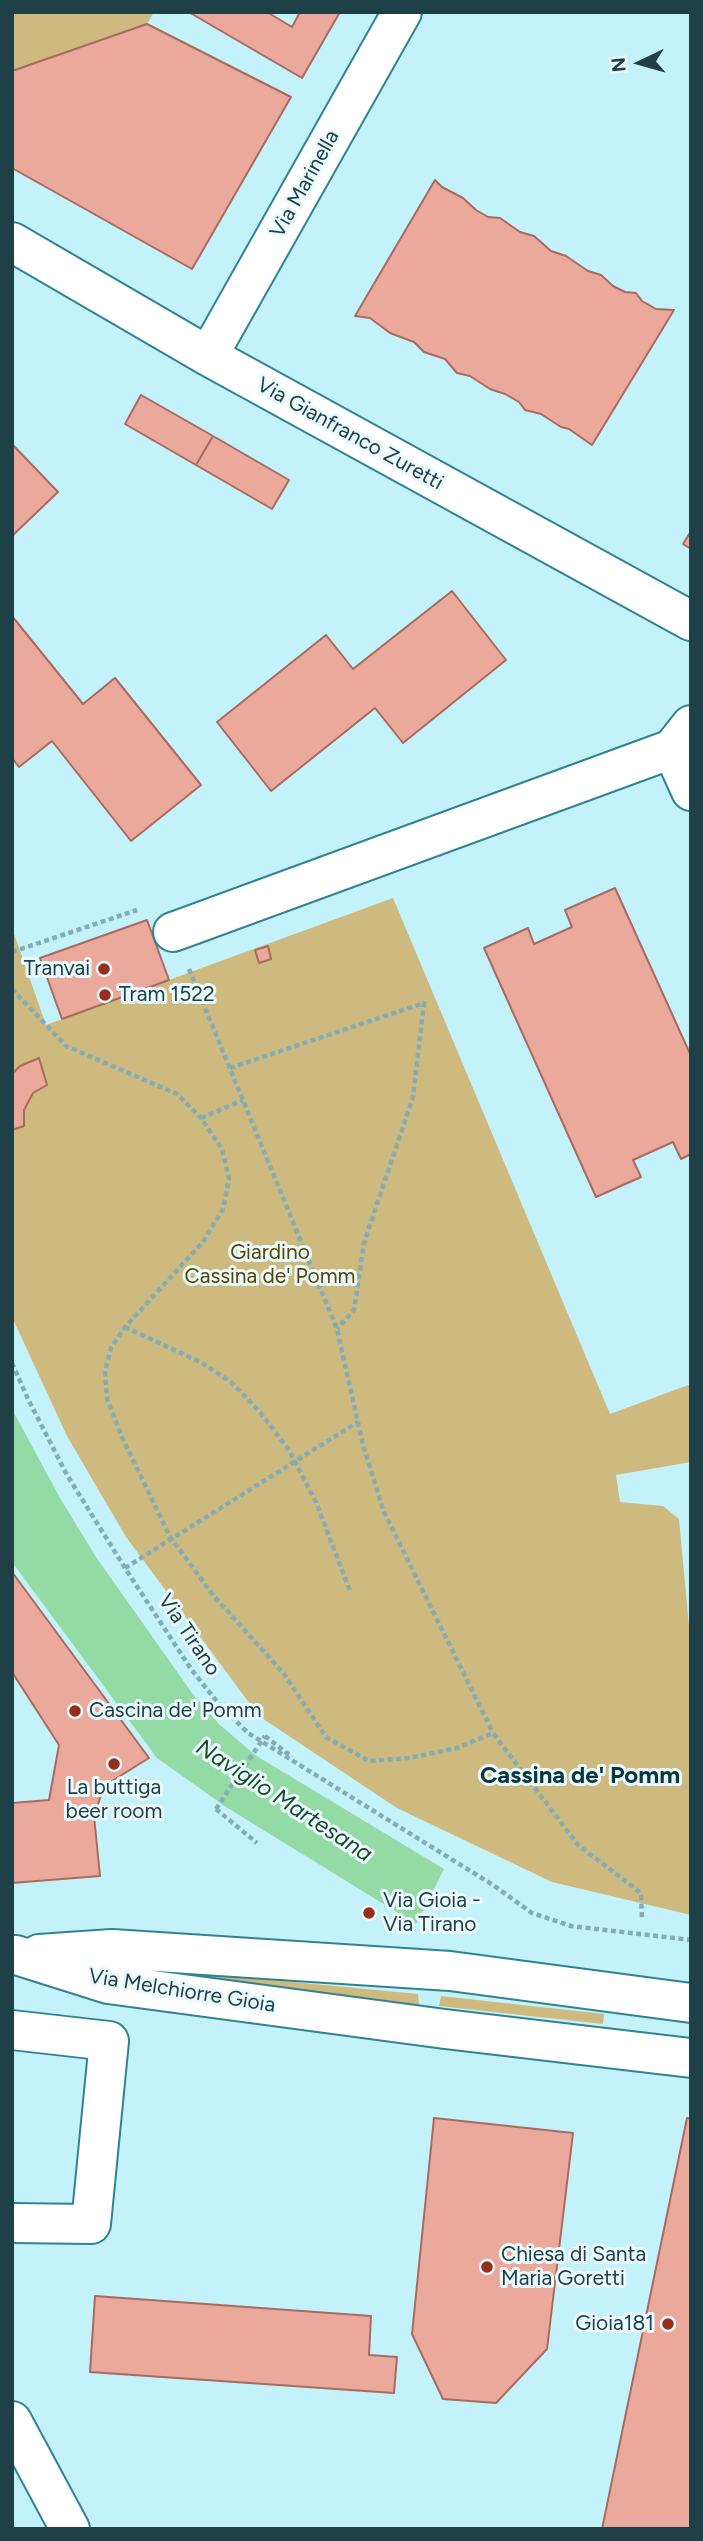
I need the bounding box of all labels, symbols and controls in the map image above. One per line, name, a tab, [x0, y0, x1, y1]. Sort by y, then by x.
north arrow	[605, 28, 675, 98]
text: N	[606, 57, 631, 73]
street label: Via Marinella	[265, 126, 345, 242]
street label: Via Gianfranco Zuretti	[252, 372, 448, 496]
place label: Tranvai	[24, 956, 90, 982]
marker: Tranvai	[96, 961, 112, 977]
place label: Tram 1522	[119, 982, 215, 1008]
marker: Tram 1522	[97, 987, 113, 1003]
park label: Giardino Cassina de' Pomm	[185, 1240, 355, 1290]
street label: Via Tirano	[152, 1589, 226, 1681]
place label: Cascina de' Pomm	[89, 1698, 262, 1724]
marker: Cascina de' Pomm	[67, 1703, 83, 1719]
water label: Naviglio Martesana	[191, 1734, 377, 1868]
marker: La buttiga beer room	[106, 1756, 122, 1772]
district label: Cassina de' Pomm	[480, 1762, 680, 1790]
place label: La buttiga beer room	[66, 1775, 162, 1825]
place label: Via Gioia - Via Tirano	[383, 1888, 481, 1938]
marker: Via Gioia - Via Tirano	[361, 1905, 377, 1921]
street label: Via Melchiorre Gioia	[87, 1964, 277, 2018]
place label: Chiesa di Santa Maria Goretti	[501, 2242, 646, 2292]
marker: Chiesa di Santa Maria Goretti	[479, 2259, 495, 2275]
place label: Gioia181	[575, 2311, 654, 2337]
marker: Gioia181	[660, 2316, 676, 2332]

